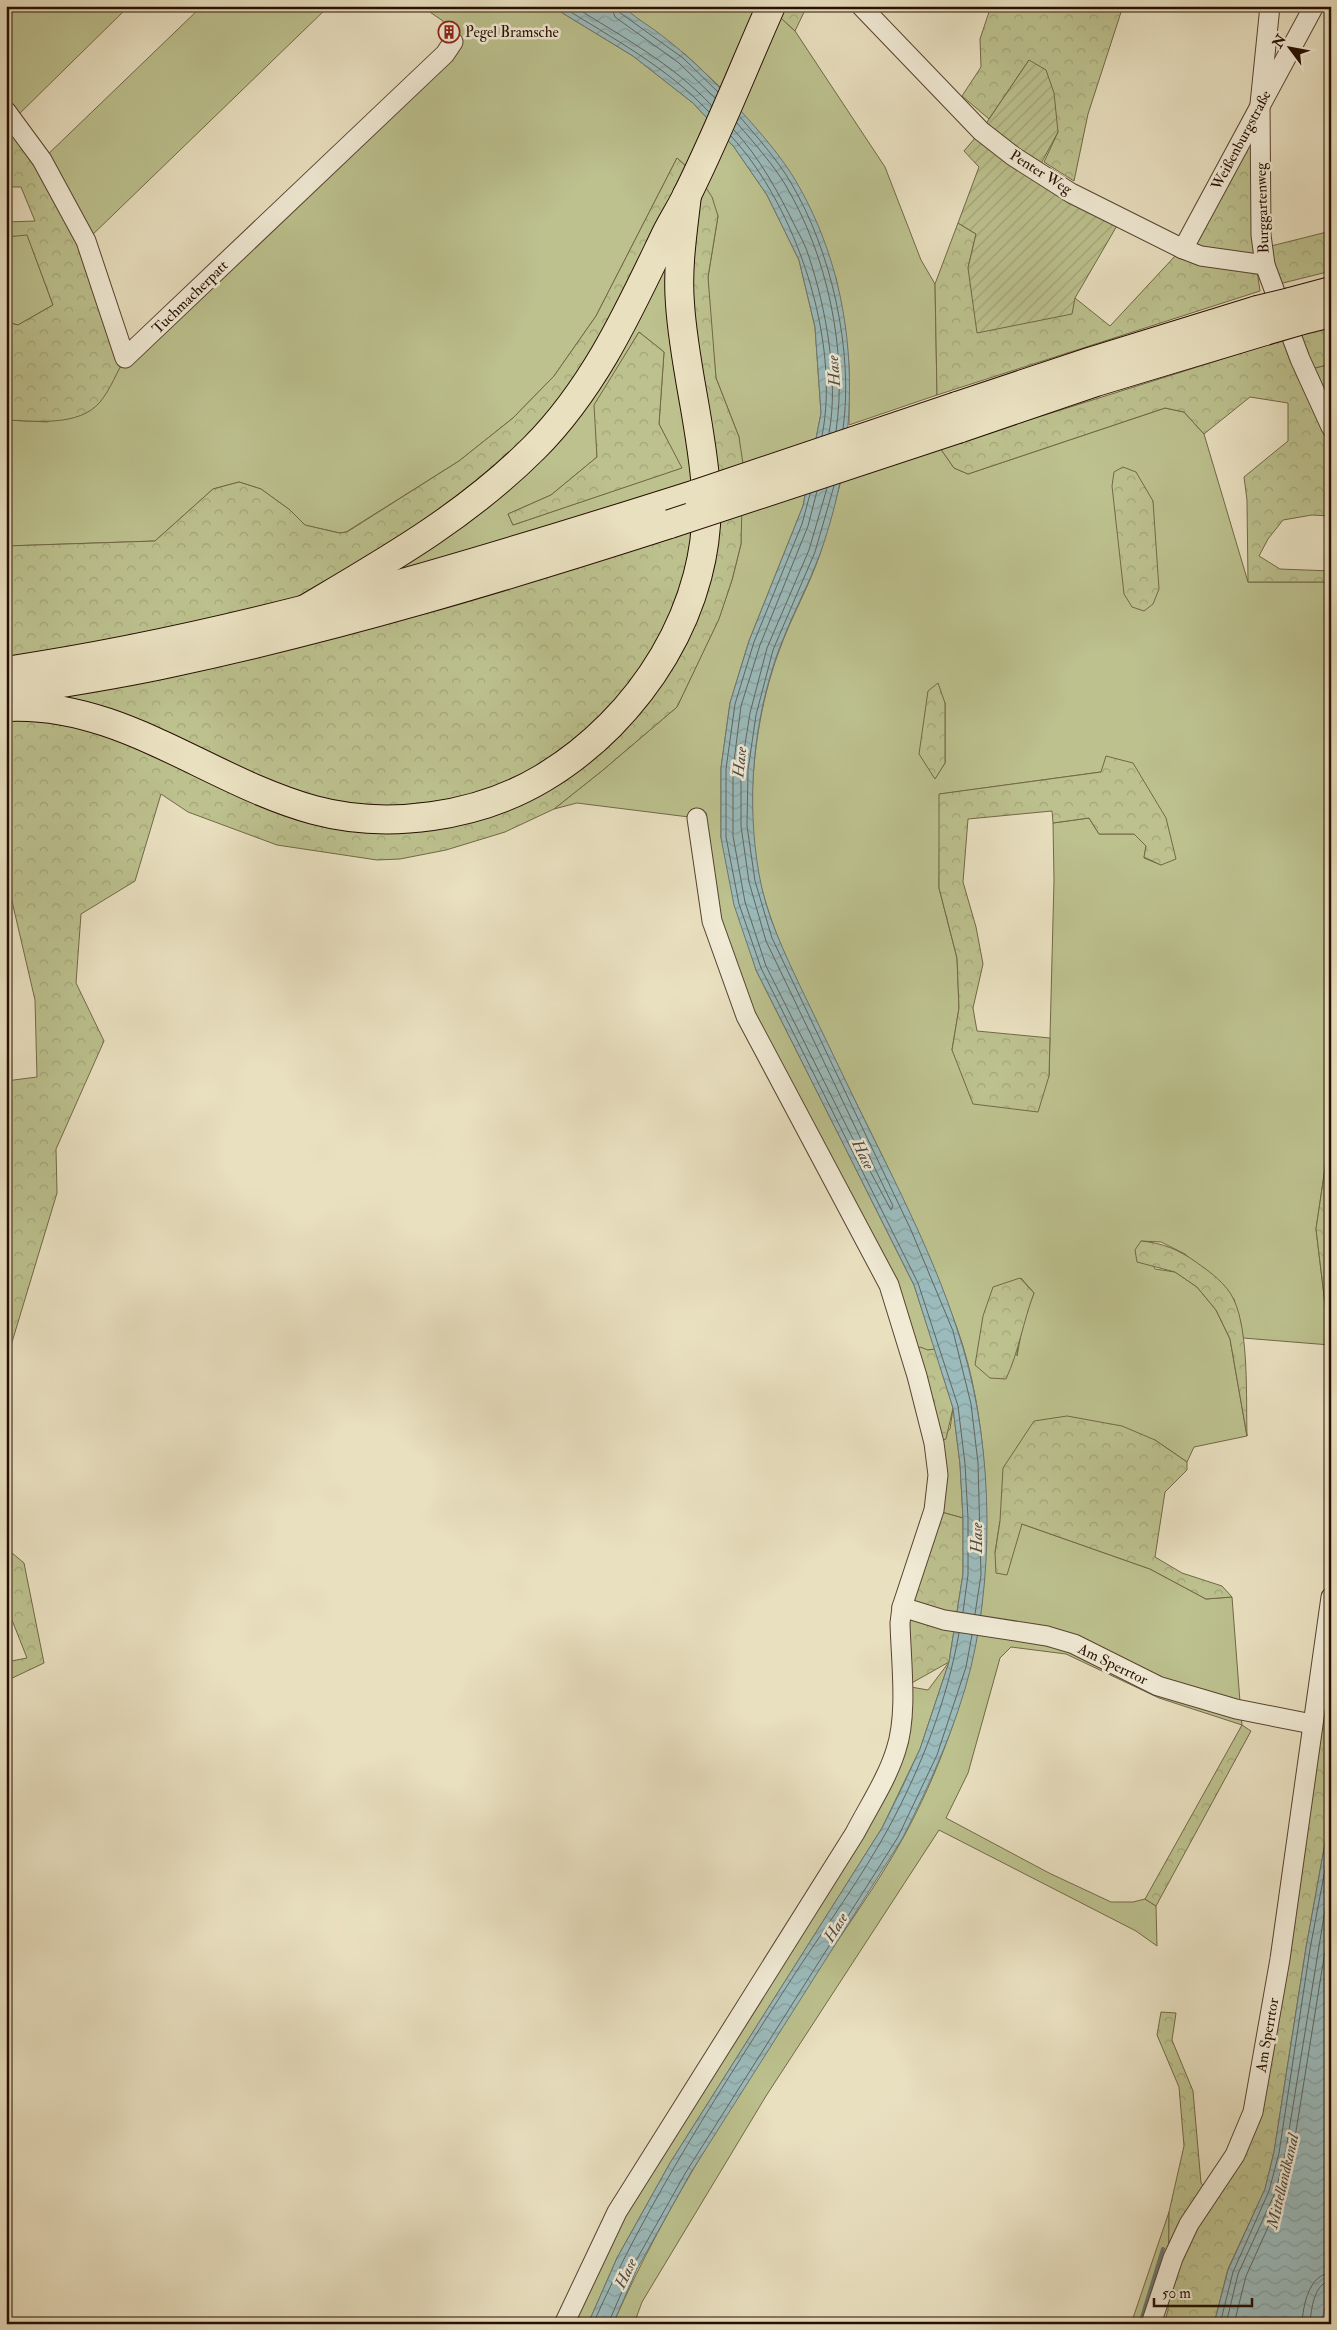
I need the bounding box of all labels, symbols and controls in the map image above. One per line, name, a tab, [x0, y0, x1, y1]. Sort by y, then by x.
building icon: Pegel Bramsche	[437, 20, 461, 44]
north arrow	[1264, 22, 1314, 72]
place label: Pegel Bramsche	[465, 23, 559, 42]
text: N	[1268, 31, 1290, 52]
street label: Weißenburgstraße	[1207, 87, 1276, 194]
street label: Penter Weg	[1006, 146, 1076, 199]
street label: Burggartenweg	[1251, 162, 1274, 254]
street label: Tuchmacherpatt	[148, 256, 233, 339]
water label: Hase	[823, 354, 845, 388]
water label: Hase	[728, 745, 752, 779]
water label: Hase	[847, 1135, 879, 1173]
water label: Hase	[967, 1522, 987, 1554]
street label: Am Sperrtor	[1073, 1639, 1151, 1691]
water label: Hase	[819, 1909, 853, 1947]
street label: Am Sperrtor	[1251, 1996, 1284, 2075]
water label: Mittellandkanal	[1262, 2131, 1304, 2231]
water label: Hase	[610, 2255, 642, 2293]
scale bar	[1154, 2275, 1252, 2307]
text: 50 m	[1162, 2284, 1191, 2303]

